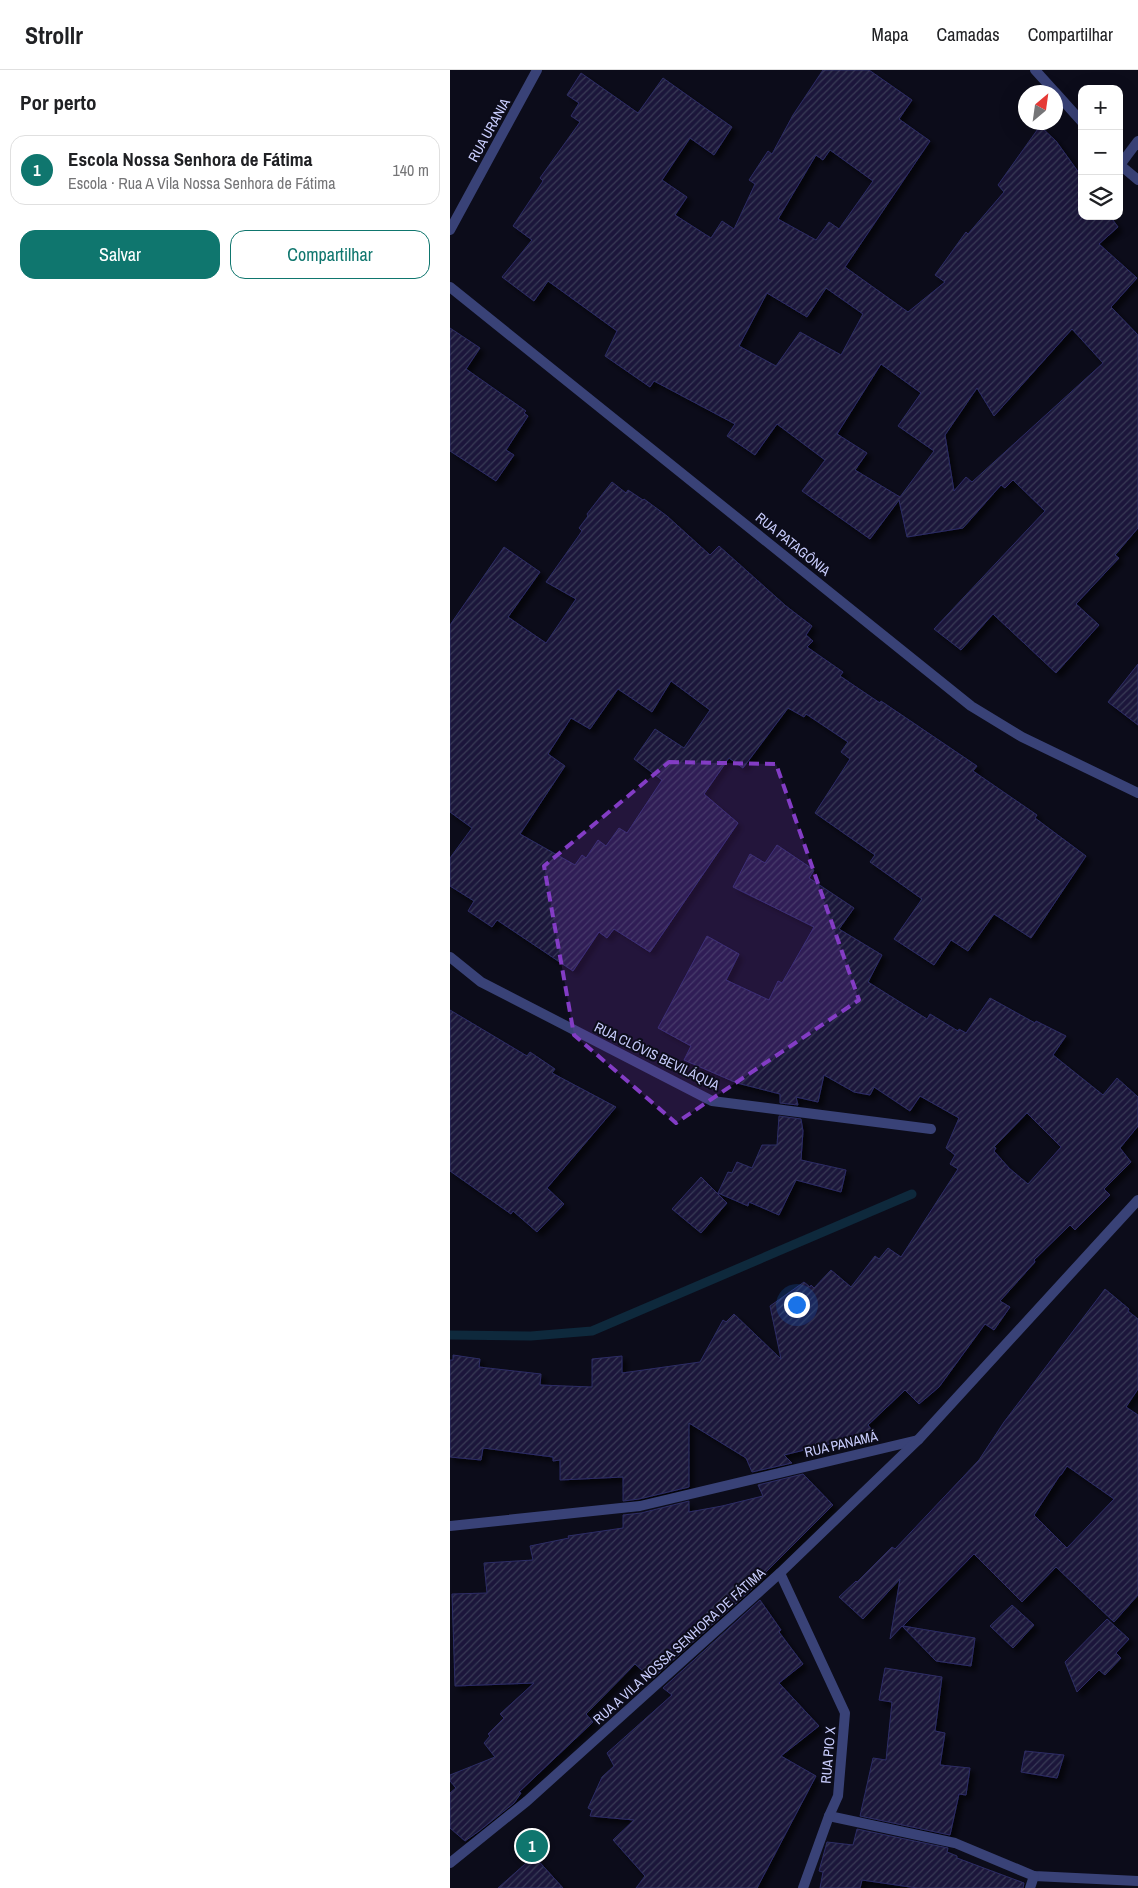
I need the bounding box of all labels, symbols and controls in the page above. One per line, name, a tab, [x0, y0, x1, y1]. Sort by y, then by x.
text: Strollr	[25, 19, 83, 51]
text: Mapa	[872, 22, 909, 47]
text: Camadas	[937, 22, 1000, 47]
text: Compartilhar	[1028, 22, 1113, 47]
north arrow	[1018, 85, 1063, 130]
map controls	[1078, 85, 1123, 220]
button: +	[1078, 85, 1123, 130]
text: Por perto	[20, 88, 97, 117]
street label: RUA URANIA	[464, 95, 514, 165]
button: −	[1078, 130, 1123, 175]
text: Escola Nossa Senhora de Fátima	[68, 146, 312, 172]
text: 1	[33, 159, 41, 181]
text: 140 m	[393, 159, 429, 181]
text: Escola · Rua A Vila Nossa Senhora de Fátima	[68, 172, 336, 194]
button: layers	[1078, 175, 1123, 220]
button: Salvar	[20, 230, 220, 279]
button: Compartilhar	[230, 230, 430, 279]
street label: RUA PATAGÔNIA	[752, 508, 834, 580]
street label: RUA CLÓVIS BEVILÁQUA	[591, 1018, 723, 1094]
your location	[784, 1292, 810, 1318]
street label: RUA PANAMÁ	[803, 1427, 880, 1461]
street label: RUA A VILA NOSSA SENHORA DE FÁTIMA	[589, 1564, 769, 1728]
street label: RUA PIO X	[817, 1725, 839, 1784]
pin: 1	[516, 1827, 548, 1865]

